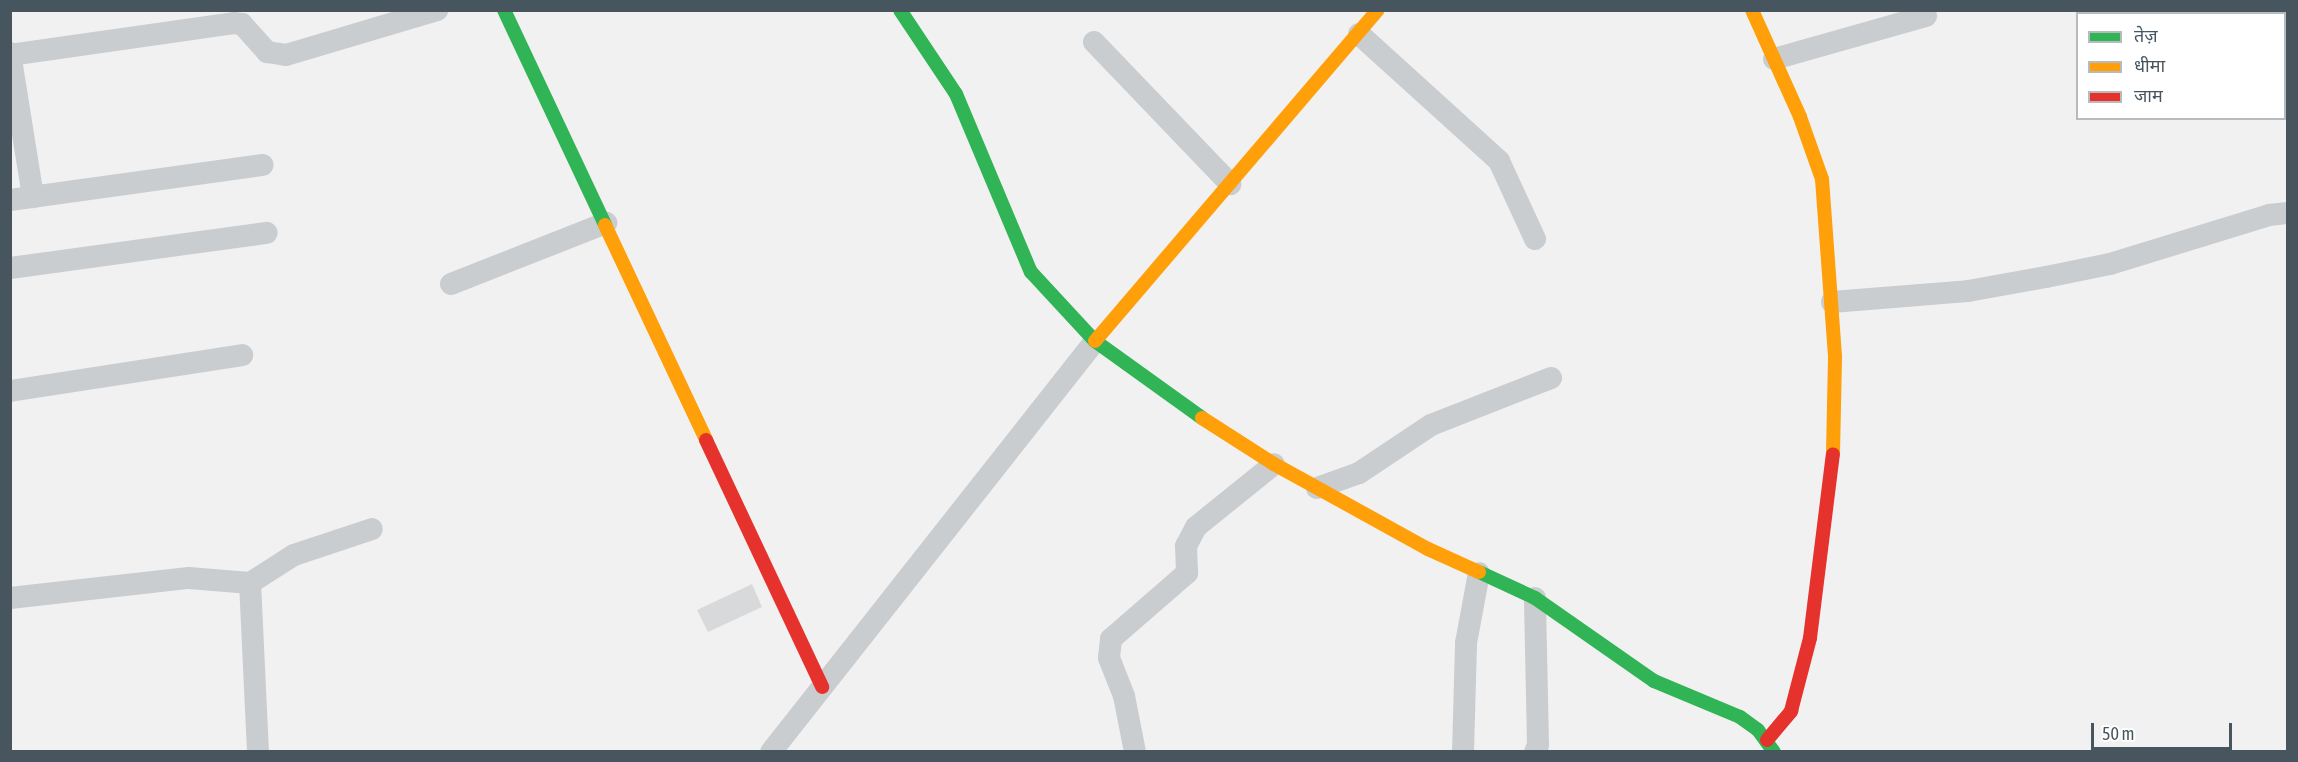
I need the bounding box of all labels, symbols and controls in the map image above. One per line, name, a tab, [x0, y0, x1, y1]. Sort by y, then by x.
legend	[2076, 12, 2286, 120]
text: तेज़	[2134, 25, 2158, 46]
text: धीमा	[2134, 55, 2165, 76]
text: जाम	[2134, 85, 2163, 106]
scale bar	[2094, 711, 2235, 749]
text: 50 m	[2102, 723, 2134, 744]

